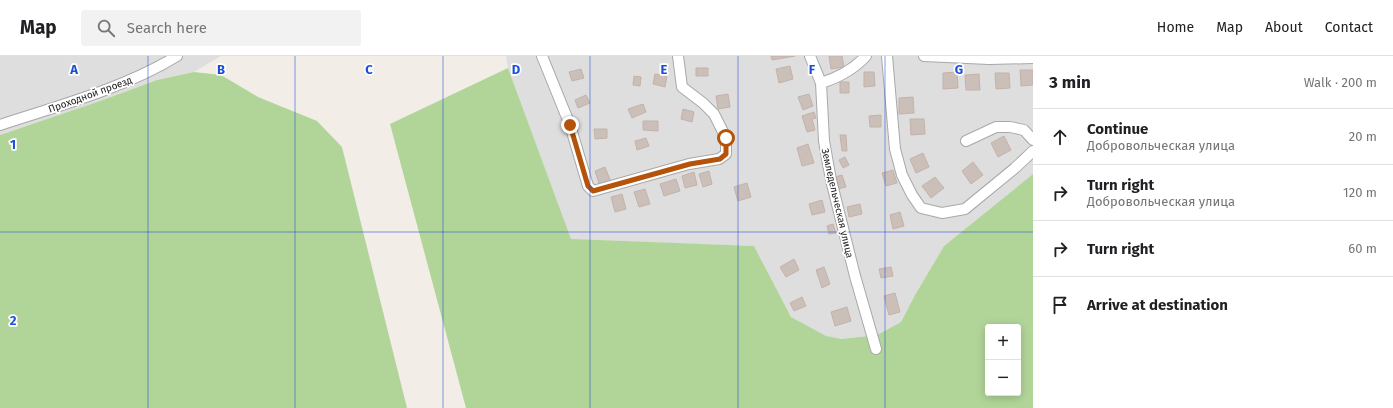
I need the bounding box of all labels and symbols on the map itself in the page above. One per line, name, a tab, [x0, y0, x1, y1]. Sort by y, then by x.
text: A	[69, 62, 78, 77]
text: B	[217, 62, 225, 77]
text: C	[365, 62, 373, 77]
text: D	[512, 62, 521, 77]
text: E	[661, 62, 668, 77]
text: F	[809, 62, 816, 77]
text: G	[955, 62, 963, 77]
street label: Проходной проезд	[47, 74, 134, 116]
route end	[561, 116, 579, 134]
route start	[717, 129, 735, 147]
text: 1	[10, 137, 16, 152]
street label: Земледельческая улица	[819, 147, 856, 259]
text: 2	[10, 313, 17, 328]

